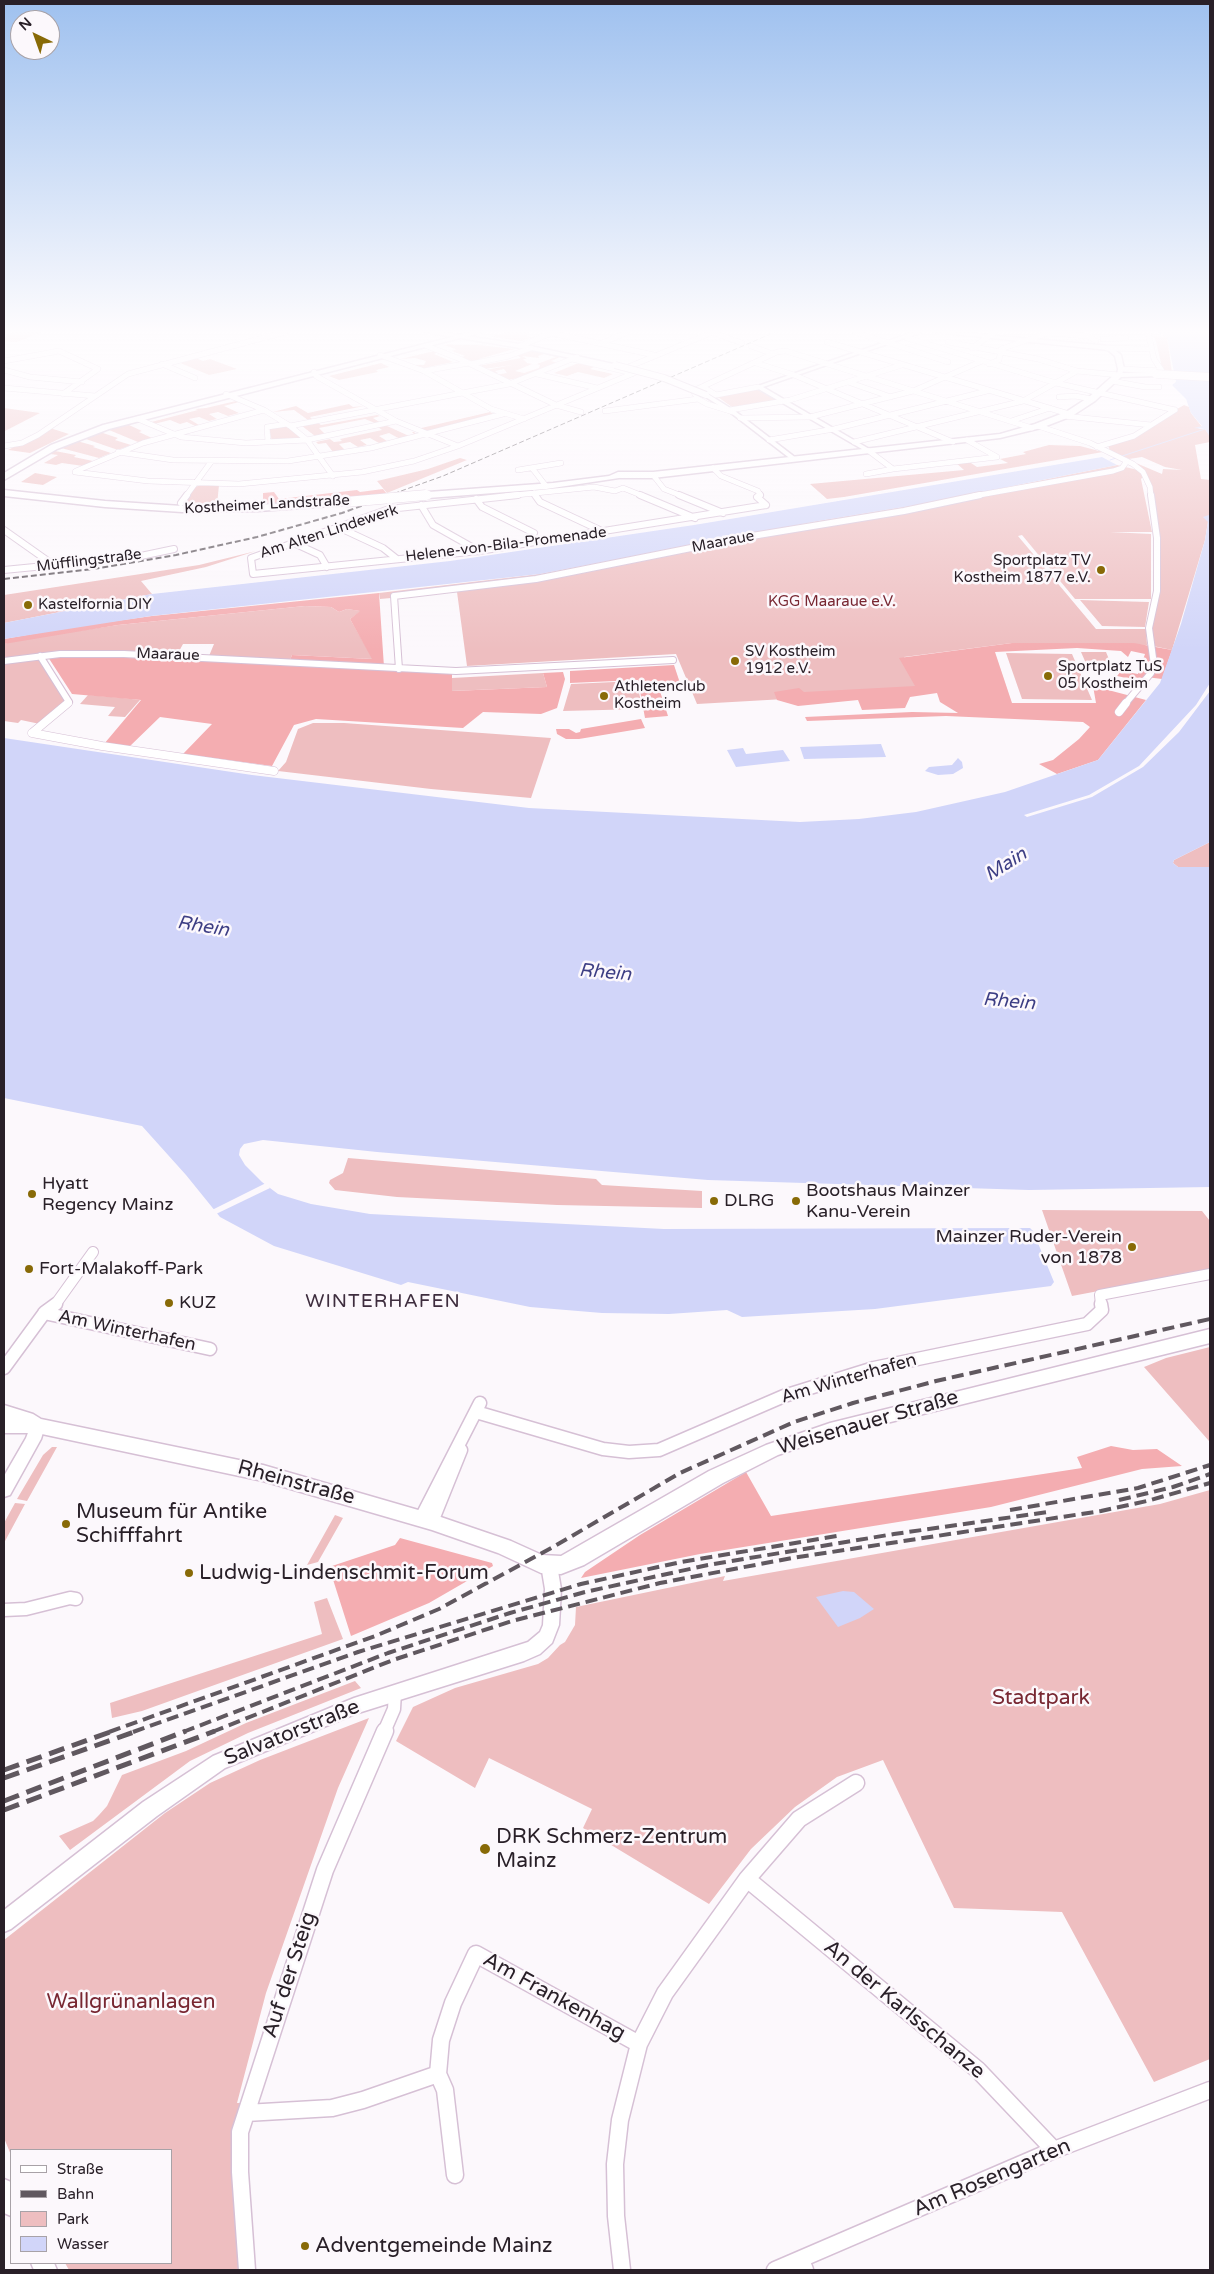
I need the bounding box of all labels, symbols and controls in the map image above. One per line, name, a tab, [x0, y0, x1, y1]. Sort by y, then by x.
north arrow	[10, 10, 60, 60]
text: N	[15, 14, 35, 34]
street label: Kostheimer Landstraße	[184, 492, 350, 518]
street label: Am Alten Lindewerk	[258, 501, 400, 563]
street label: Helene-von-Bila-Promenade	[404, 524, 608, 566]
street label: Maaraue	[690, 527, 756, 557]
street label: Müfflingstraße	[35, 546, 143, 576]
place label: Sportplatz TV Kostheim 1877 e.V.	[954, 552, 1091, 587]
marker: Sportplatz TV Kostheim 1877 e.V.	[1095, 564, 1107, 576]
park label: KGG Maaraue e.V.	[768, 593, 896, 611]
place label: Kastelfornia DIY	[38, 596, 152, 614]
marker: Kastelfornia DIY	[22, 599, 34, 611]
place label: SV Kostheim 1912 e.V.	[745, 643, 836, 678]
street label: Maaraue	[136, 645, 200, 665]
marker: SV Kostheim 1912 e.V.	[729, 655, 741, 667]
place label: Sportplatz TuS 05 Kostheim	[1058, 658, 1162, 693]
marker: Sportplatz TuS 05 Kostheim	[1042, 670, 1054, 682]
place label: Athletenclub Kostheim	[614, 678, 706, 713]
marker: Athletenclub Kostheim	[598, 690, 610, 702]
water label: Main	[981, 843, 1031, 887]
water label: Rhein	[175, 912, 231, 942]
water label: Rhein	[578, 959, 632, 987]
water label: Rhein	[982, 988, 1036, 1016]
place label: Hyatt Regency Mainz	[42, 1173, 173, 1216]
place label: Bootshaus Mainzer Kanu-Verein	[806, 1180, 970, 1222]
marker: Hyatt Regency Mainz	[26, 1188, 38, 1200]
place label: DLRG	[724, 1190, 774, 1212]
marker: DLRG	[708, 1195, 720, 1207]
marker: Bootshaus Mainzer Kanu-Verein	[790, 1195, 802, 1207]
place label: Mainzer Ruder-Verein von 1878	[935, 1226, 1122, 1268]
marker: Mainzer Ruder-Verein von 1878	[1126, 1241, 1138, 1253]
place label: Fort-Malakoff-Park	[39, 1258, 203, 1280]
marker: Fort-Malakoff-Park	[23, 1263, 35, 1275]
district label: WINTERHAFEN	[304, 1291, 462, 1313]
place label: KUZ	[179, 1292, 216, 1314]
marker: KUZ	[163, 1297, 175, 1309]
street label: Am Winterhafen	[56, 1306, 198, 1356]
street label: Am Winterhafen	[779, 1349, 919, 1409]
street label: Weisenauer Straße	[775, 1385, 961, 1461]
street label: Rheinstraße	[235, 1455, 357, 1511]
place label: Museum für Antike Schifffahrt	[76, 1499, 267, 1549]
marker: Museum für Antike Schifffahrt	[60, 1518, 72, 1530]
place label: Ludwig-Lindenschmit-Forum	[199, 1560, 489, 1586]
marker: Ludwig-Lindenschmit-Forum	[183, 1567, 195, 1579]
park label: Stadtpark	[992, 1685, 1090, 1711]
street label: Salvatorstraße	[221, 1694, 363, 1772]
place label: DRK Schmerz-Zentrum Mainz	[496, 1824, 727, 1874]
marker: DRK Schmerz-Zentrum Mainz	[478, 1842, 492, 1856]
street label: Auf der Steig	[258, 1909, 322, 2041]
street label: An der Karlsschanze	[818, 1935, 990, 2085]
street label: Am Frankenhag	[478, 1947, 630, 2047]
park label: Wallgrünanlagen	[46, 1989, 216, 2015]
street label: Am Rosengarten	[910, 2134, 1074, 2222]
legend	[10, 2149, 172, 2264]
text: Straße	[57, 2160, 103, 2178]
text: Bahn	[57, 2185, 94, 2203]
text: Park	[57, 2210, 89, 2228]
place label: Adventgemeinde Mainz	[315, 2233, 552, 2259]
text: Wasser	[57, 2235, 109, 2253]
marker: Adventgemeinde Mainz	[299, 2240, 311, 2252]

